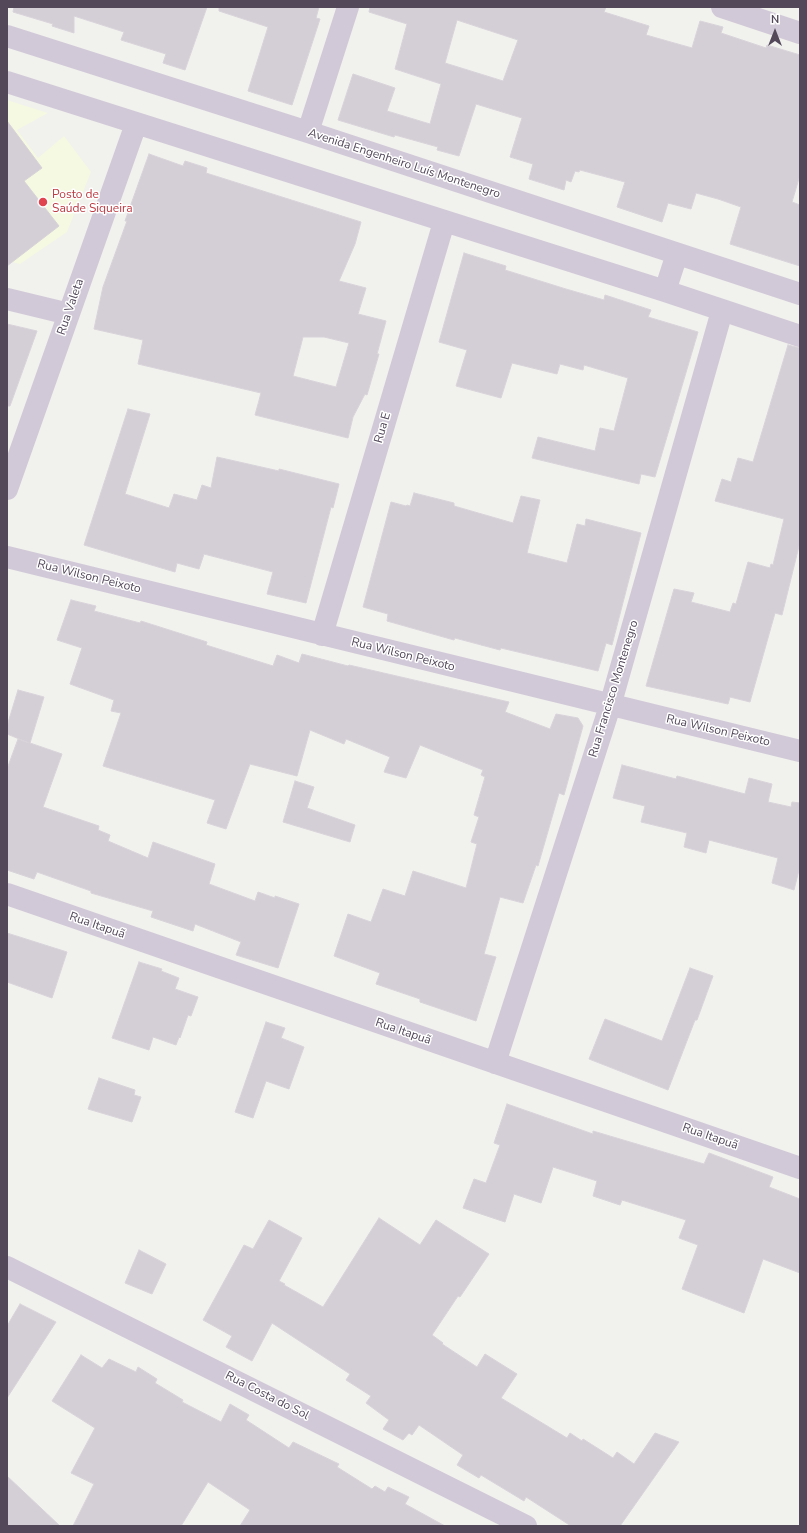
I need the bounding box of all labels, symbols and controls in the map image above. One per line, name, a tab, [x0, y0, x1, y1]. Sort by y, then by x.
north arrow	[755, 12, 795, 52]
text: N	[771, 12, 779, 27]
street label: Avenida Engenheiro Luís Montenegro	[306, 126, 502, 202]
place label: Posto de Saúde Siqueira	[52, 188, 133, 216]
marker: Posto de Saúde Siqueira	[37, 196, 49, 208]
street label: Rua Valeta	[55, 277, 87, 337]
street label: Rua E	[372, 411, 394, 445]
street label: Rua Wilson Peixoto	[36, 557, 142, 597]
street label: Rua Francisco Montenegro	[586, 619, 642, 759]
street label: Rua Wilson Peixoto	[350, 635, 456, 675]
street label: Rua Wilson Peixoto	[665, 712, 771, 750]
street label: Rua Itapuã	[67, 910, 127, 942]
street label: Rua Itapuã	[373, 1016, 433, 1048]
street label: Rua Itapuã	[680, 1121, 740, 1153]
street label: Rua Costa do Sol	[223, 1369, 311, 1423]

